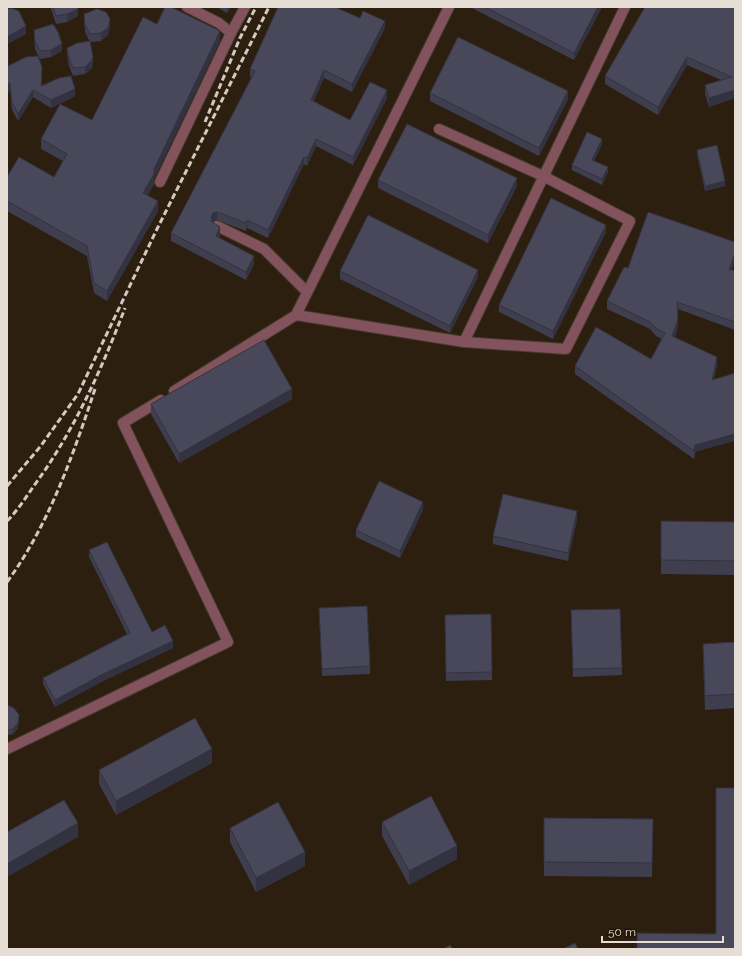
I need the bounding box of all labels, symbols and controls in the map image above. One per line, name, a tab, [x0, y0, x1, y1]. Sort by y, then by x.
scale bar	[602, 918, 723, 944]
text: 50 m	[608, 925, 636, 939]

